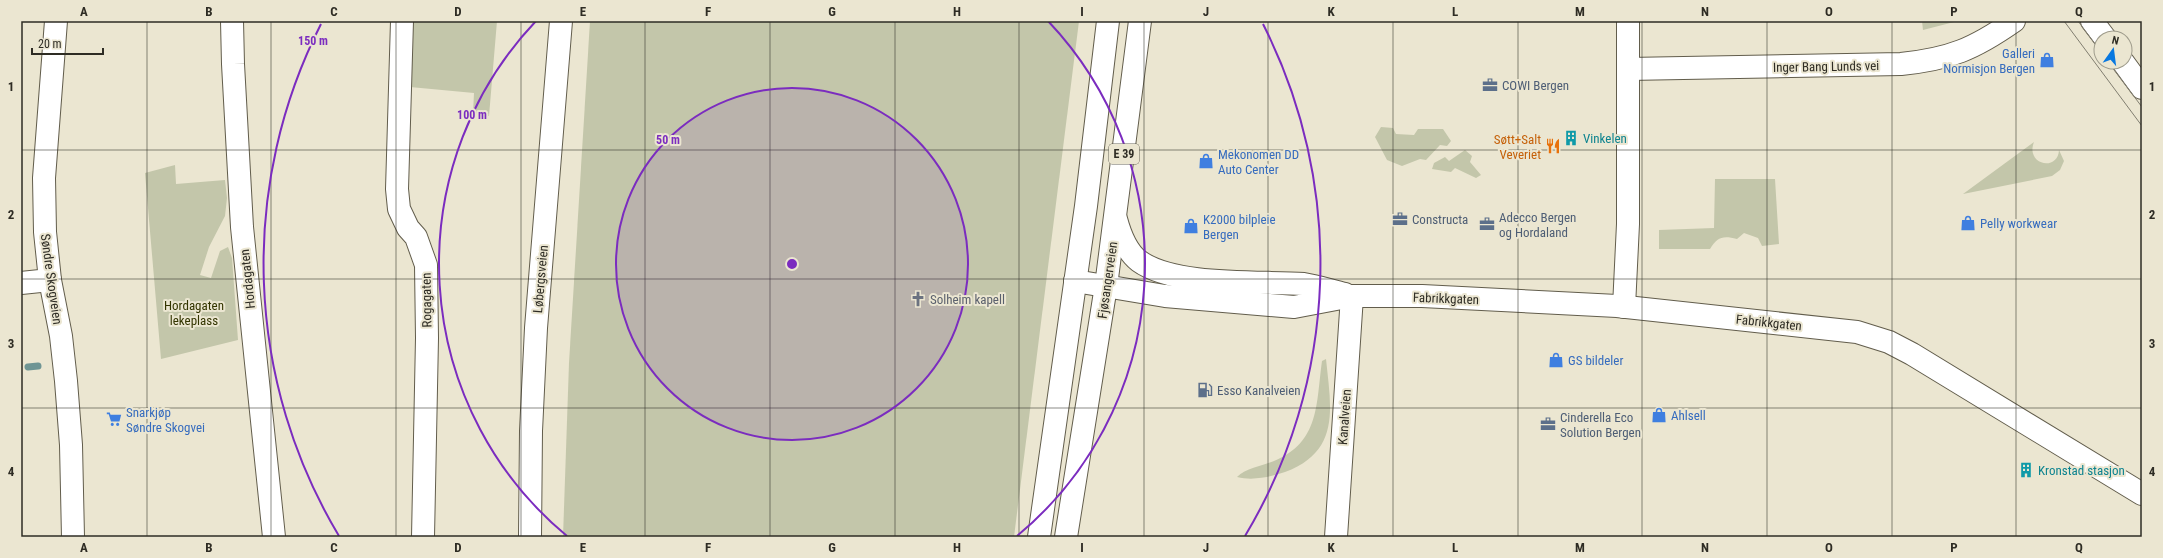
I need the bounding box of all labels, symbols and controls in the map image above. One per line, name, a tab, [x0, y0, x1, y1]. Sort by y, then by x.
text: A	[80, 4, 88, 19]
text: B	[205, 4, 213, 19]
text: C	[330, 4, 338, 19]
text: D	[454, 4, 462, 19]
text: E	[580, 4, 587, 19]
text: F	[705, 4, 711, 19]
text: G	[828, 4, 836, 19]
text: H	[953, 4, 961, 19]
text: I	[1080, 4, 1084, 19]
text: J	[1203, 4, 1209, 19]
text: K	[1327, 4, 1335, 19]
text: L	[1452, 4, 1458, 19]
text: M	[1575, 4, 1585, 19]
text: N	[1701, 4, 1709, 19]
text: O	[1825, 4, 1833, 19]
text: P	[1950, 4, 1958, 19]
text: Q	[2075, 4, 2083, 19]
scale bar	[32, 30, 103, 56]
north arrow	[2093, 30, 2133, 70]
text: 150 m	[298, 34, 328, 48]
text: N	[2110, 34, 2120, 48]
text: 20 m	[38, 37, 62, 51]
place label: Galleri Normisjon Bergen	[1943, 46, 2035, 76]
shop icon: Galleri Normisjon Bergen	[2038, 51, 2056, 69]
street label: Inger Bang Lunds vei	[1773, 58, 1879, 75]
office icon: COWI Bergen	[1481, 76, 1499, 94]
place label: COWI Bergen	[1502, 78, 1569, 93]
text: 1	[8, 79, 14, 94]
text: 1	[2149, 79, 2155, 94]
text: 100 m	[457, 108, 487, 122]
building icon: Vinkelen	[1562, 129, 1580, 147]
place label: Vinkelen	[1583, 131, 1627, 146]
place label: Søtt+Salt Veveriet	[1494, 132, 1541, 162]
text: 50 m	[656, 133, 680, 147]
restaurant icon: Søtt+Salt Veveriet	[1544, 137, 1562, 155]
road number: E 39	[1109, 144, 1139, 164]
place label: Mekonomen DD Auto Center	[1218, 147, 1299, 177]
shop icon: Mekonomen DD Auto Center	[1197, 152, 1215, 170]
text: 2	[8, 207, 15, 222]
text: 2	[2149, 207, 2156, 222]
office icon: Constructa	[1391, 210, 1409, 228]
place label: Adecco Bergen og Hordaland	[1499, 210, 1576, 240]
place label: K2000 bilpleie Bergen	[1203, 212, 1276, 242]
place label: Constructa	[1412, 212, 1468, 227]
shop icon: Pelly workwear	[1959, 214, 1977, 232]
office icon: Adecco Bergen og Hordaland	[1478, 215, 1496, 233]
place label: Pelly workwear	[1980, 216, 2057, 231]
shop icon: K2000 bilpleie Bergen	[1182, 217, 1200, 235]
street label: Søndre Skogveien	[38, 233, 65, 325]
street label: Fjøsangerveien	[1095, 241, 1120, 320]
street label: Løbergsveien	[530, 244, 551, 314]
street label: Hordagaten	[237, 248, 258, 310]
centre of rings	[785, 257, 799, 271]
street label: Rogagaten	[419, 272, 434, 328]
church icon: Solheim kapell	[909, 290, 927, 308]
street label: Fabrikkgaten	[1413, 290, 1479, 307]
place label: Solheim kapell	[930, 292, 1005, 307]
park label: Hordagaten lekeplass	[164, 298, 224, 328]
street label: Fabrikkgaten	[1735, 312, 1803, 333]
text: 3	[8, 336, 14, 351]
text: 3	[2149, 336, 2155, 351]
shop icon: GS bildeler	[1547, 351, 1565, 369]
place label: GS bildeler	[1568, 353, 1623, 368]
fuel station icon: Esso Kanalveien	[1196, 381, 1214, 399]
place label: Esso Kanalveien	[1217, 383, 1301, 398]
street label: Kanalveien	[1335, 389, 1354, 445]
place label: Snarkjøp Søndre Skogvei	[126, 405, 205, 435]
shop icon: Ahlsell	[1650, 406, 1668, 424]
place label: Ahlsell	[1671, 408, 1706, 423]
supermarket icon: Snarkjøp Søndre Skogvei	[105, 410, 123, 428]
place label: Cinderella Eco Solution Bergen	[1560, 410, 1641, 440]
office icon: Cinderella Eco Solution Bergen	[1539, 415, 1557, 433]
building icon: Kronstad stasjon	[2017, 461, 2035, 479]
place label: Kronstad stasjon	[2038, 463, 2125, 478]
text: 4	[8, 464, 15, 479]
text: 4	[2149, 464, 2156, 479]
text: A	[80, 540, 88, 555]
text: B	[205, 540, 213, 555]
text: C	[330, 540, 338, 555]
text: D	[454, 540, 462, 555]
text: E	[580, 540, 587, 555]
text: F	[705, 540, 711, 555]
text: G	[828, 540, 836, 555]
text: H	[953, 540, 961, 555]
text: I	[1080, 540, 1084, 555]
text: J	[1203, 540, 1209, 555]
text: K	[1327, 540, 1335, 555]
text: L	[1452, 540, 1458, 555]
text: M	[1575, 540, 1585, 555]
text: N	[1701, 540, 1709, 555]
text: O	[1825, 540, 1833, 555]
text: P	[1950, 540, 1958, 555]
text: Q	[2075, 540, 2083, 555]

